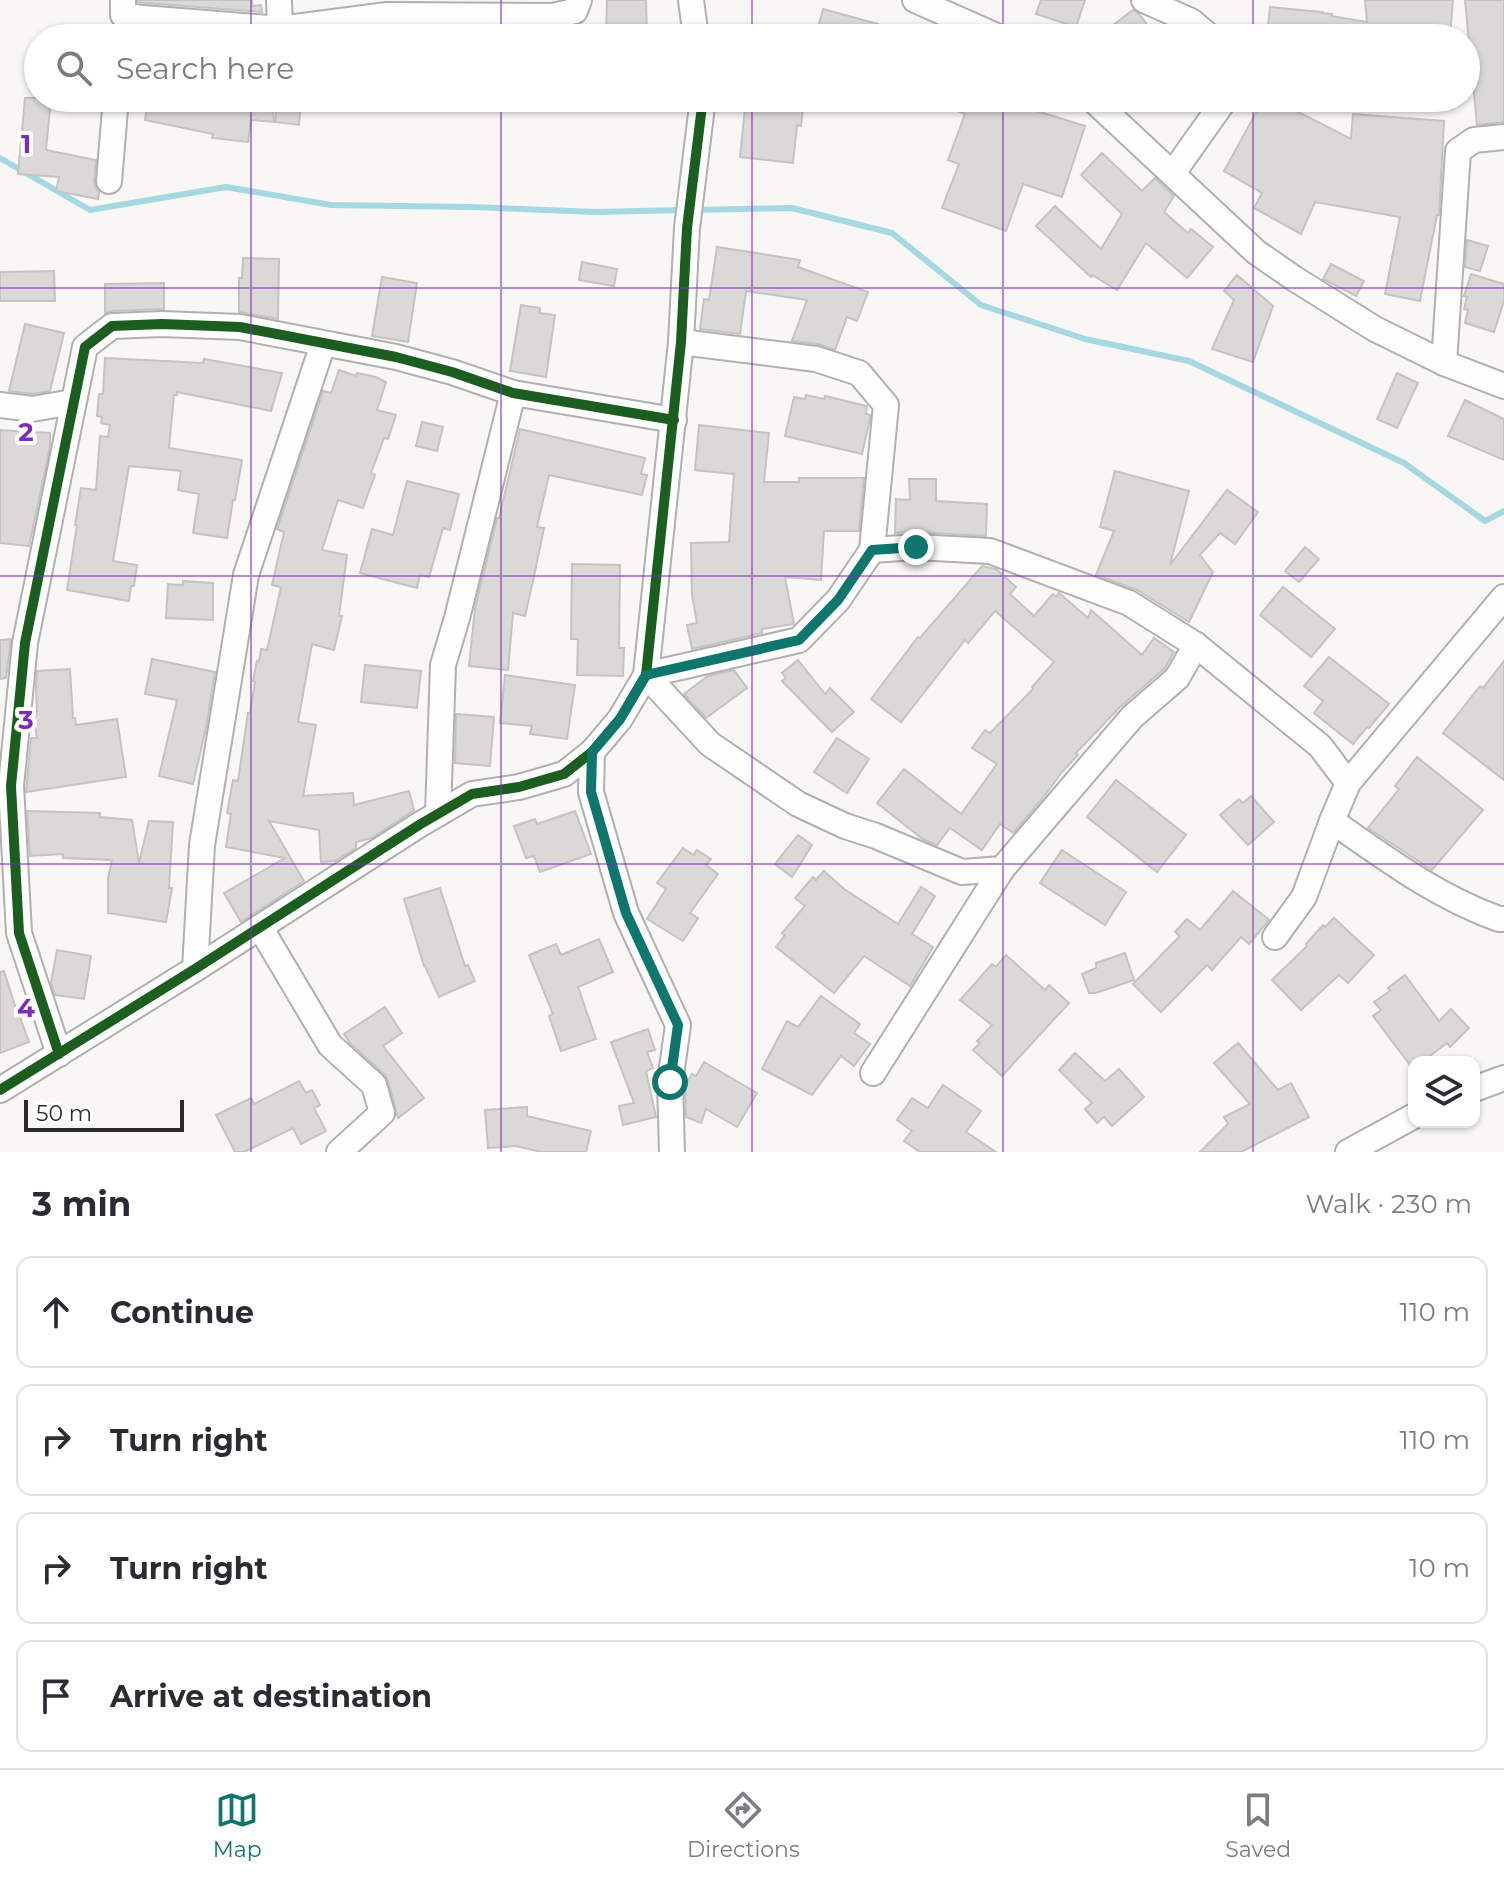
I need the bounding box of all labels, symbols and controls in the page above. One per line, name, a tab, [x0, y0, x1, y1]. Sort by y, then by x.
search box	[24, 24, 1480, 112]
icon: search	[52, 46, 96, 90]
text: Search here	[116, 50, 294, 87]
text: 1	[21, 128, 31, 160]
text: 2	[18, 416, 34, 448]
route end	[898, 529, 934, 565]
text: 3	[17, 704, 34, 736]
text: 4	[17, 992, 35, 1024]
map controls	[1408, 1056, 1480, 1128]
button: layers	[1408, 1056, 1480, 1128]
route start	[652, 1064, 688, 1100]
scale bar	[24, 1096, 184, 1132]
text: 50 m	[36, 1100, 92, 1127]
text: 3 min	[32, 1183, 131, 1225]
text: Walk · 230 m	[1305, 1188, 1472, 1220]
icon: ahead	[34, 1290, 78, 1334]
text: Continue	[110, 1294, 254, 1331]
text: 110 m	[1400, 1296, 1470, 1328]
icon: right	[34, 1418, 78, 1462]
text: Turn right	[110, 1422, 267, 1459]
text: 110 m	[1400, 1424, 1470, 1456]
icon: right	[34, 1546, 78, 1590]
text: Turn right	[110, 1550, 267, 1587]
text: 10 m	[1409, 1552, 1470, 1584]
icon: arrive	[34, 1674, 78, 1718]
text: Arrive at destination	[110, 1678, 432, 1715]
tab: Map	[213, 1788, 262, 1863]
tab: Directions	[687, 1788, 800, 1863]
tab: Saved	[1225, 1788, 1291, 1863]

